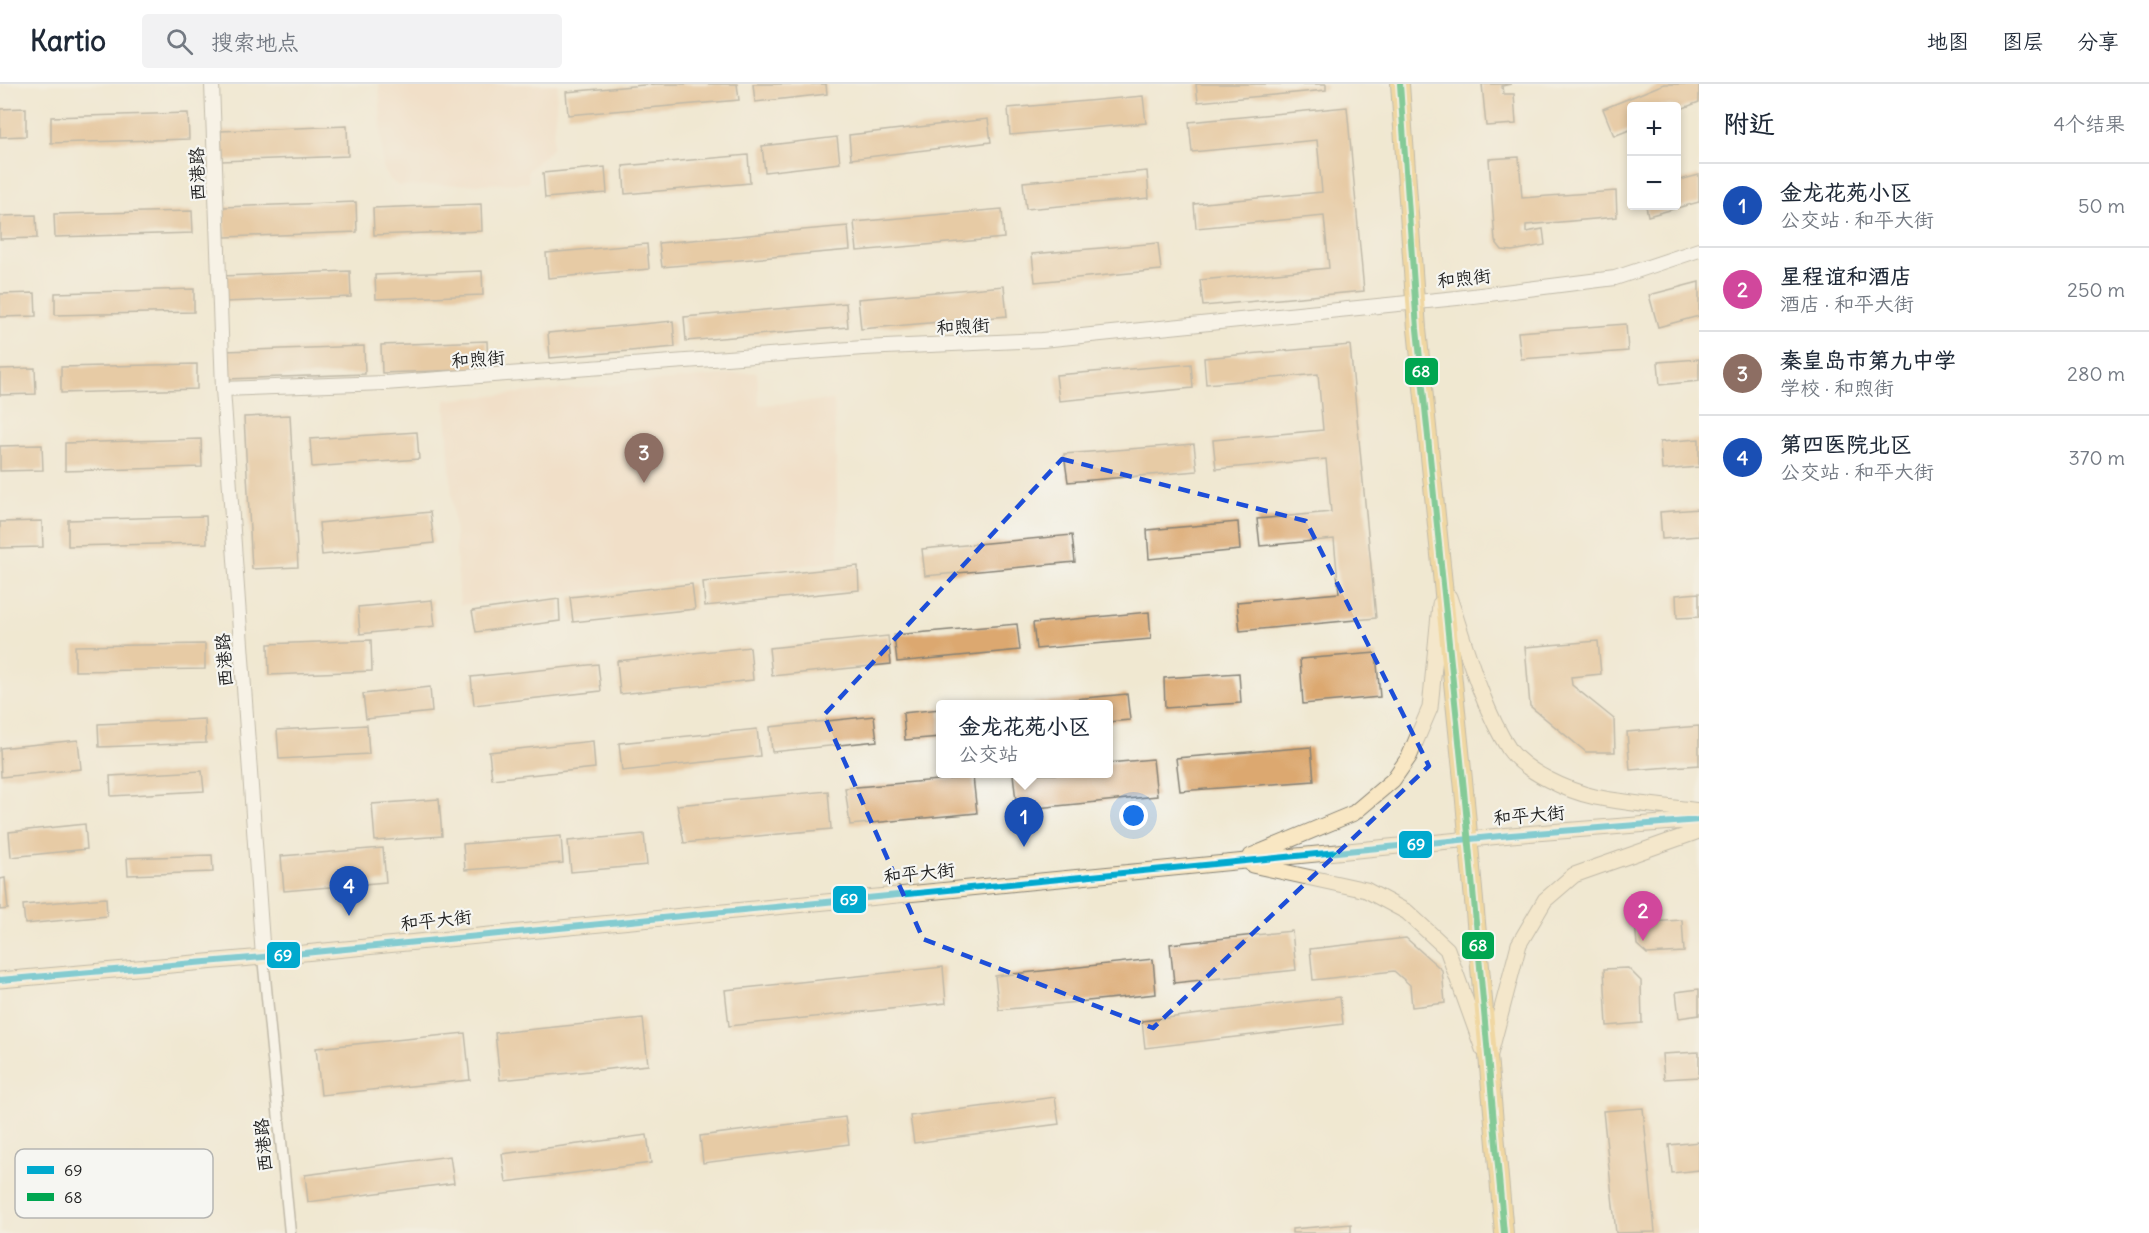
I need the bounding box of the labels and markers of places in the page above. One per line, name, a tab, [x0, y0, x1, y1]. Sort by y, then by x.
pin: 3	[624, 434, 664, 483]
pin: 1	[1004, 798, 1044, 847]
pin: 4	[330, 866, 368, 916]
pin: 2	[1624, 892, 1662, 941]

